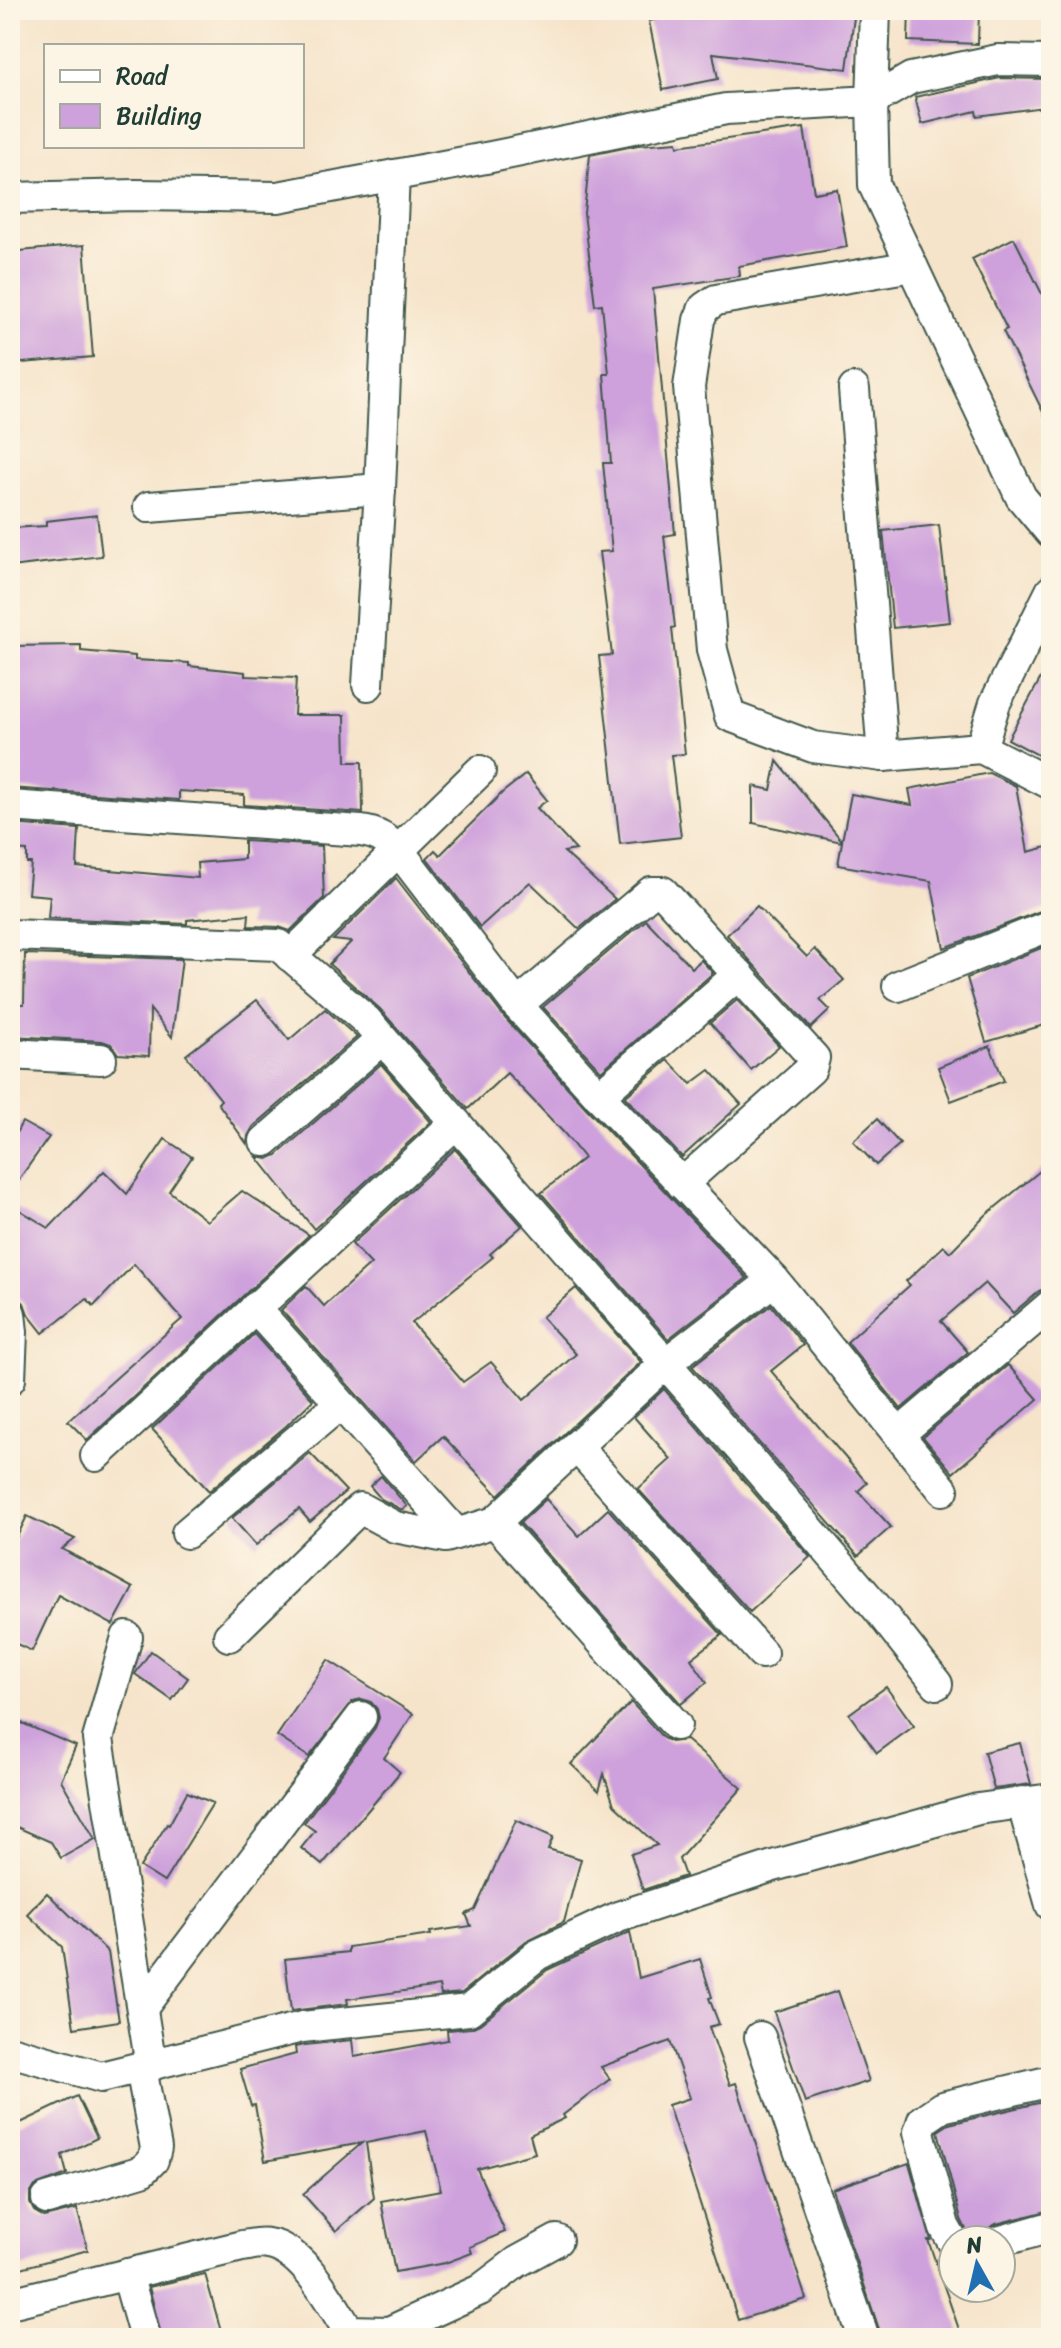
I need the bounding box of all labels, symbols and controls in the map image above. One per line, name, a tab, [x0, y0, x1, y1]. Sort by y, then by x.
legend	[44, 44, 304, 148]
text: Road	[116, 55, 170, 97]
text: Building	[116, 95, 202, 137]
north arrow	[937, 2224, 1017, 2304]
text: N	[963, 2224, 985, 2265]

